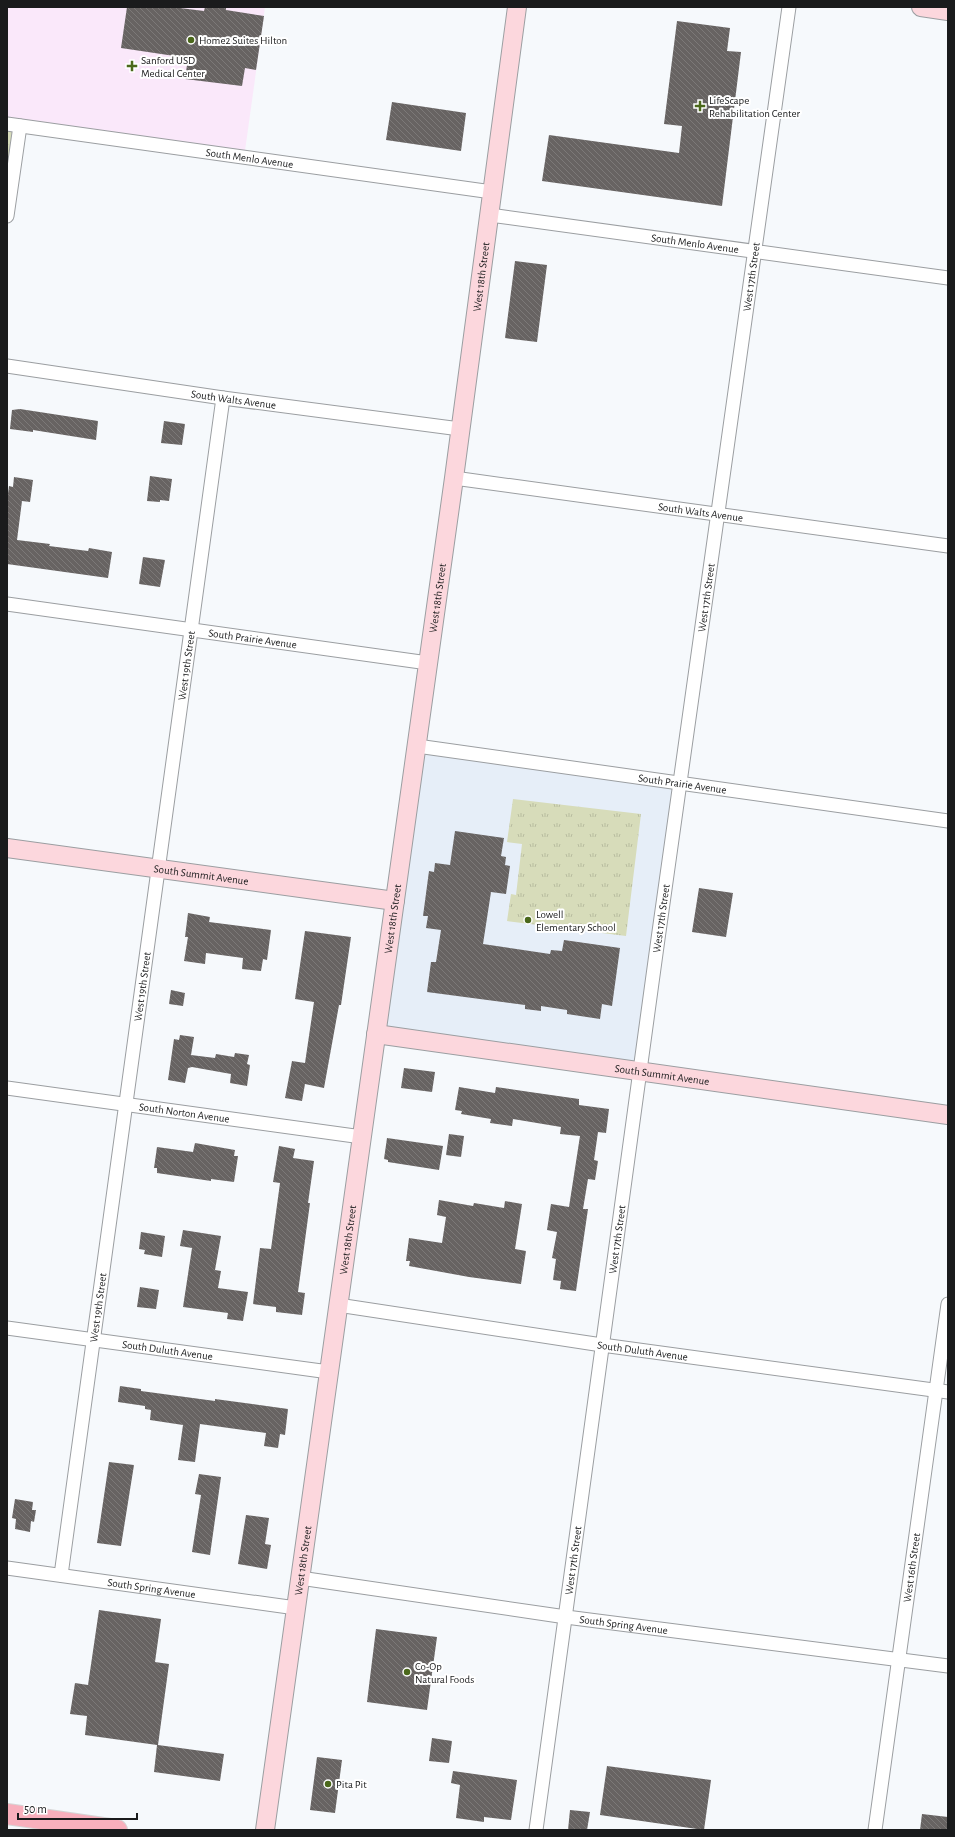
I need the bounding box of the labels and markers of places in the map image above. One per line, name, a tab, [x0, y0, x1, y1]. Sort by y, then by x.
marker: Home2 Suites Hilton	[186, 35, 196, 45]
place label: Home2 Suites Hilton	[199, 35, 287, 46]
place label: Sanford USD Medical Center	[141, 55, 205, 79]
marker: Sanford USD Medical Center	[126, 60, 138, 72]
place label: LifeScape Rehabilitation Center	[709, 95, 800, 119]
marker: LifeScape Rehabilitation Center	[694, 100, 706, 112]
place label: Lowell Elementary School	[536, 909, 616, 933]
marker: Lowell Elementary School	[523, 915, 533, 925]
place label: Co-Op Natural Foods	[415, 1661, 474, 1685]
marker: Co-Op Natural Foods	[402, 1667, 412, 1677]
marker: Pita Pit	[323, 1779, 333, 1789]
place label: Pita Pit	[336, 1779, 367, 1790]

